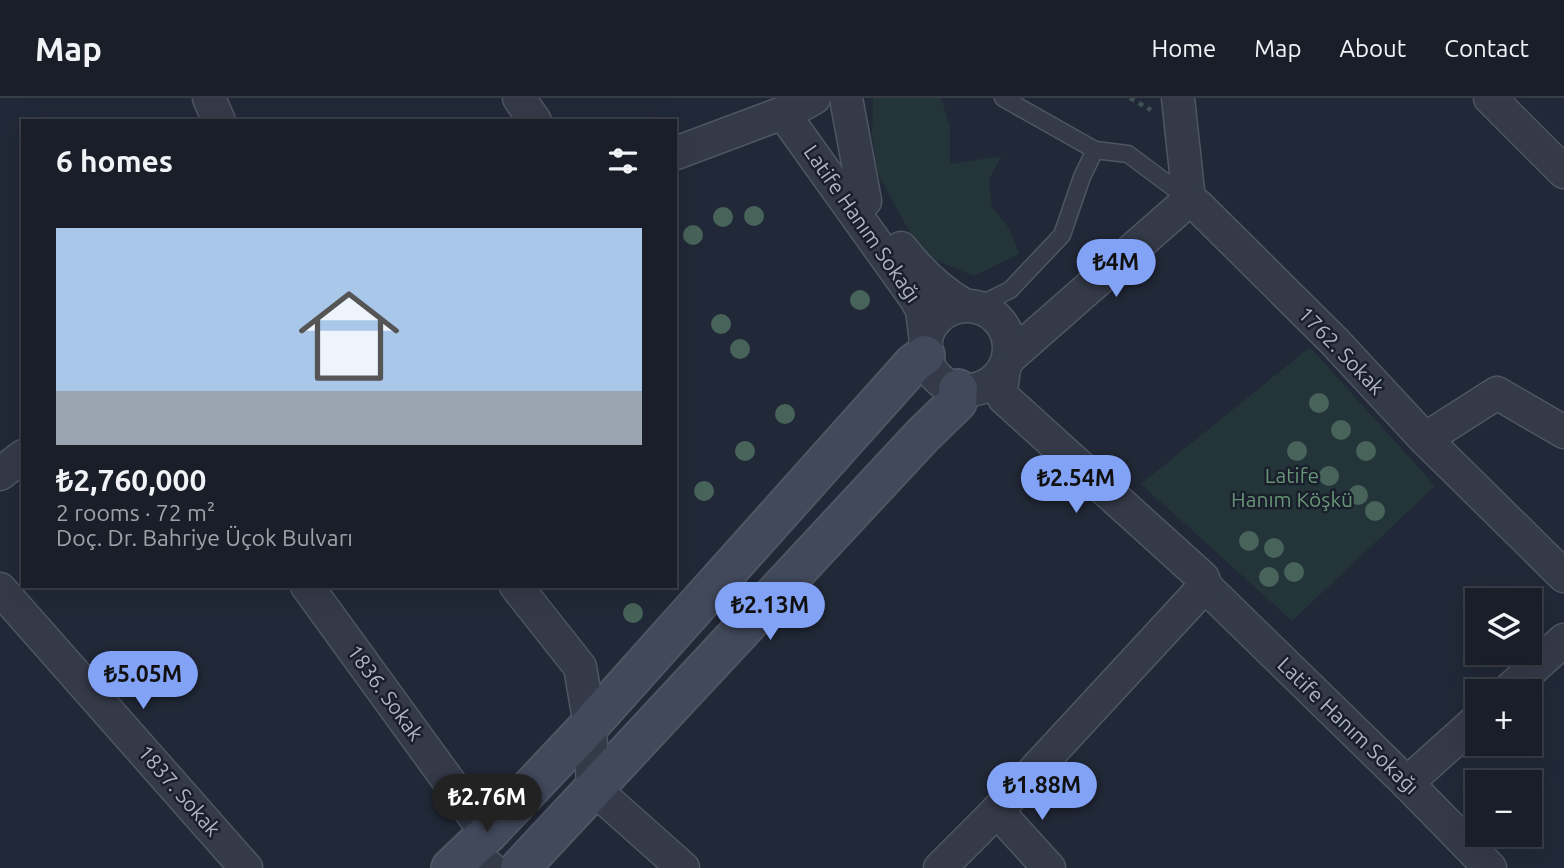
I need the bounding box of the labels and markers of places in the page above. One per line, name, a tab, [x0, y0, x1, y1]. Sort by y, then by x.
pin: ₺4M	[1082, 240, 1150, 299]
pin: ₺2.54M	[1019, 456, 1133, 515]
pin: ₺2.13M	[713, 582, 827, 642]
pin: ₺5.05M	[86, 652, 200, 711]
pin: ₺1.88M	[985, 762, 1099, 822]
pin: ₺2.76M	[430, 774, 544, 834]

